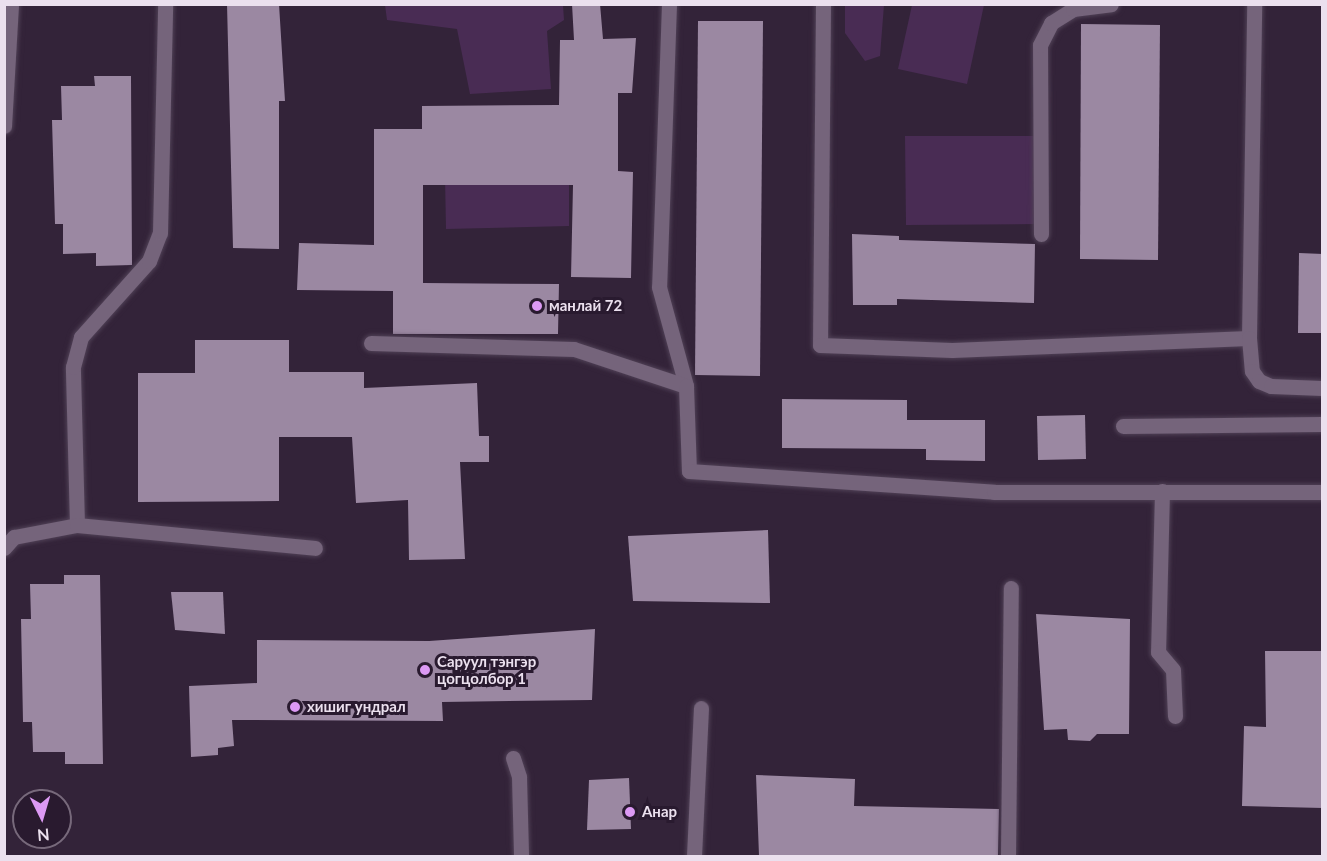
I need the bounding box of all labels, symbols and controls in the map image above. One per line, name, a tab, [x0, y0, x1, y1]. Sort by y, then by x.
place label: манлай 72	[549, 297, 622, 315]
marker: манлай 72	[530, 299, 544, 313]
place label: Саруул тэнгэр цогцолбор 1	[437, 652, 536, 687]
marker: Саруул тэнгэр цогцолбор 1	[418, 663, 432, 677]
place label: хишиг ундрал	[307, 698, 406, 716]
marker: хишиг ундрал	[288, 700, 302, 714]
north arrow	[12, 789, 72, 849]
place label: Анар	[642, 803, 677, 821]
marker: Анар	[623, 805, 637, 819]
text: N	[36, 825, 50, 845]

